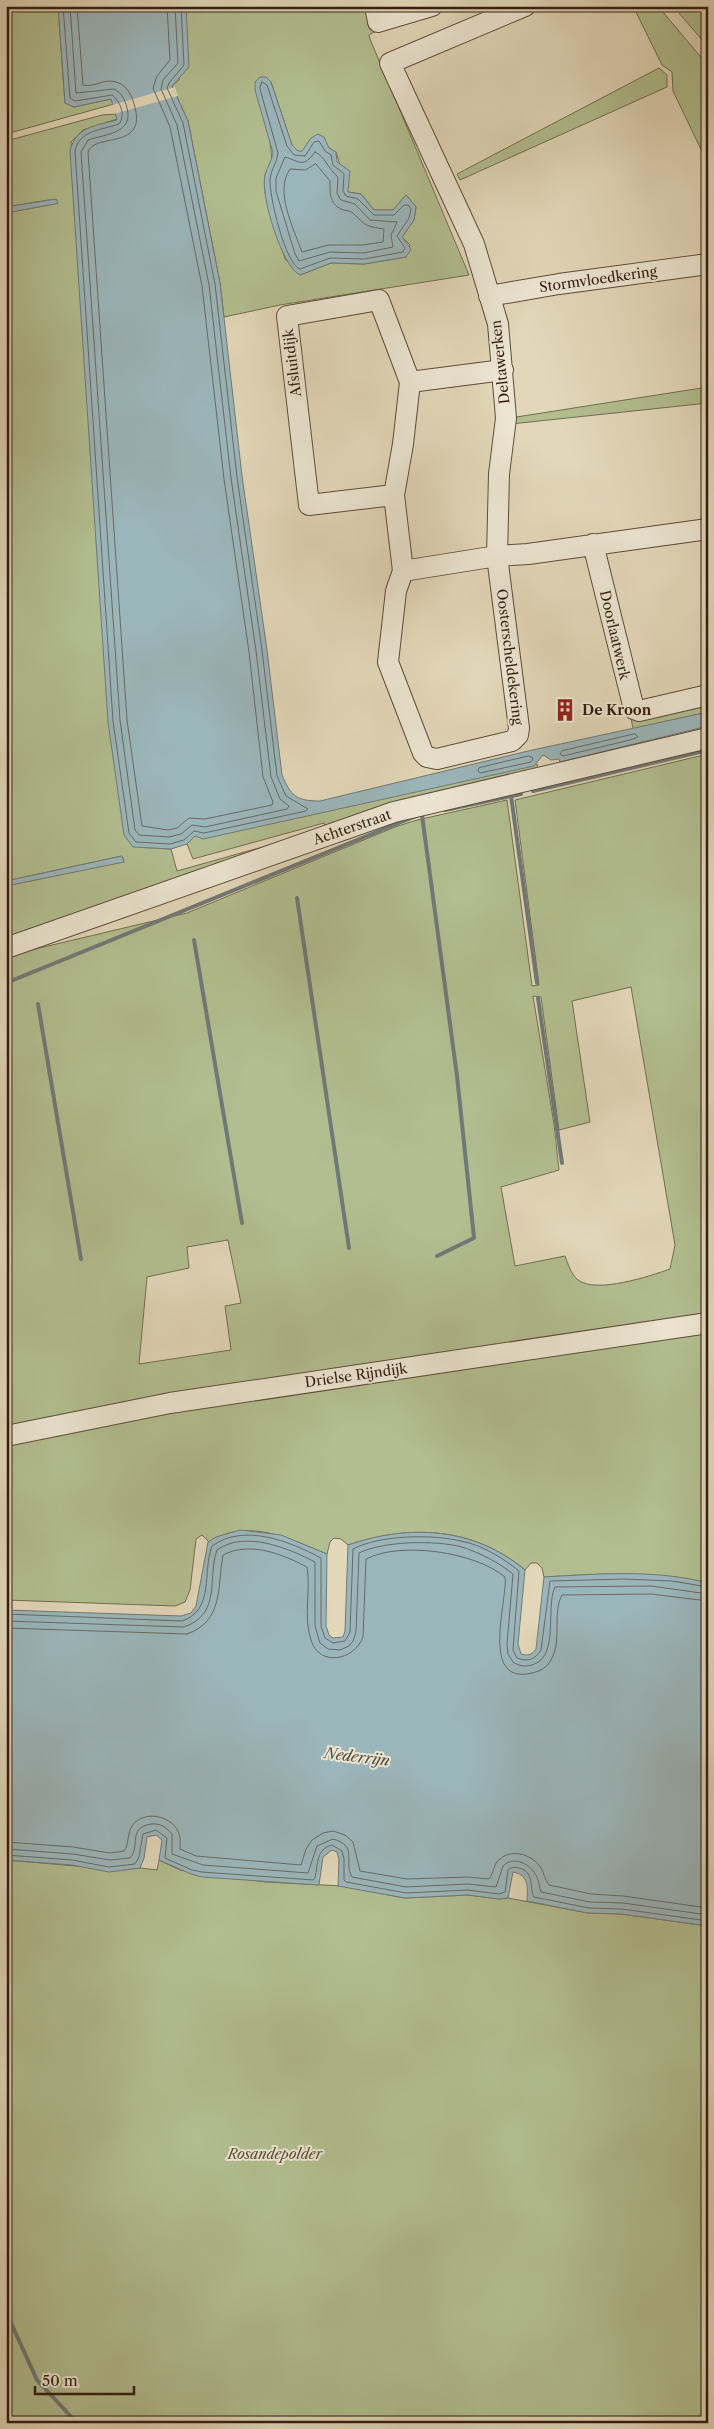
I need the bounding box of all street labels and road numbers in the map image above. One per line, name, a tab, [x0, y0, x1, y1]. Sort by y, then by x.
street label: Stormvloedkering	[538, 262, 659, 296]
street label: Deltawerken	[487, 319, 513, 405]
street label: Afsluitdijk	[279, 327, 305, 399]
street label: Oosterscheldekering	[493, 588, 527, 727]
street label: Doorlaatwerk	[596, 588, 634, 682]
street label: Achterstraat	[310, 805, 393, 849]
street label: Drielse Rijndijk	[304, 1359, 409, 1391]

